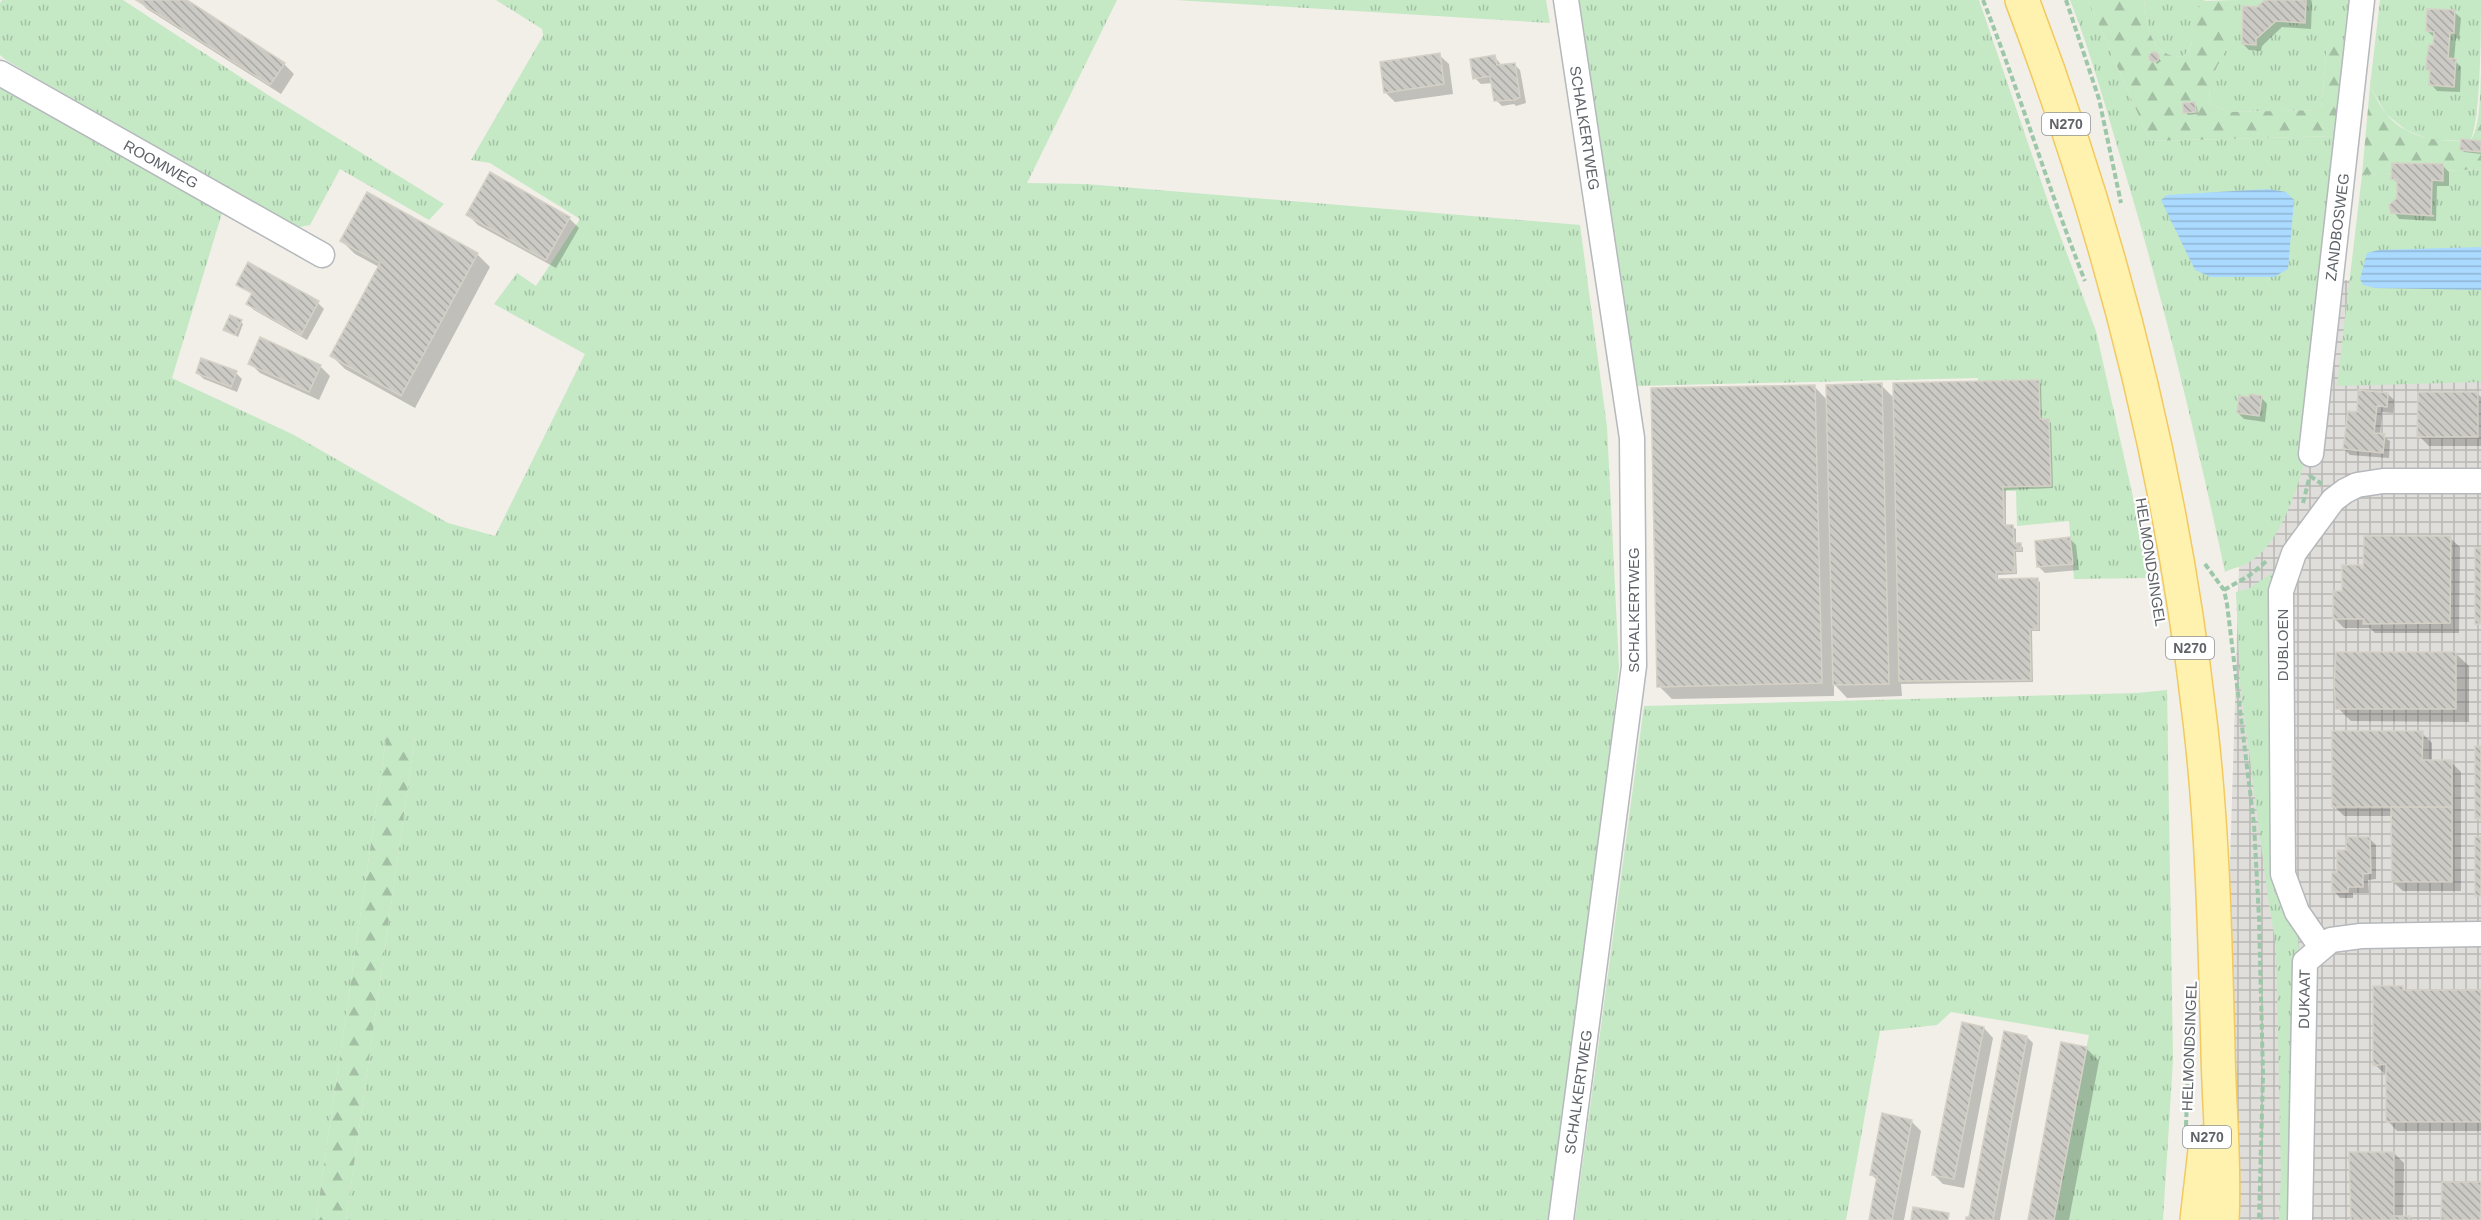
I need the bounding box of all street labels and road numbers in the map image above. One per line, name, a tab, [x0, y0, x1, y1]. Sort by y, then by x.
street label: SCHALKERTWEG	[1567, 65, 1603, 191]
road number: N270	[2042, 113, 2090, 135]
street label: ROOMWEG	[121, 137, 201, 191]
street label: ZANDBOSWEG	[2322, 172, 2352, 282]
street label: HELMONDSINGEL	[2132, 496, 2170, 628]
street label: SCHALKERTWEG	[1625, 547, 1642, 673]
street label: DUBLOEN	[2274, 609, 2291, 681]
road number: N270	[2166, 637, 2214, 659]
street label: DUKAAT	[2295, 969, 2313, 1029]
street label: HELMONDSINGEL	[2178, 981, 2200, 1111]
street label: SCHALKERTWEG	[1561, 1029, 1595, 1155]
road number: N270	[2183, 1126, 2231, 1148]

